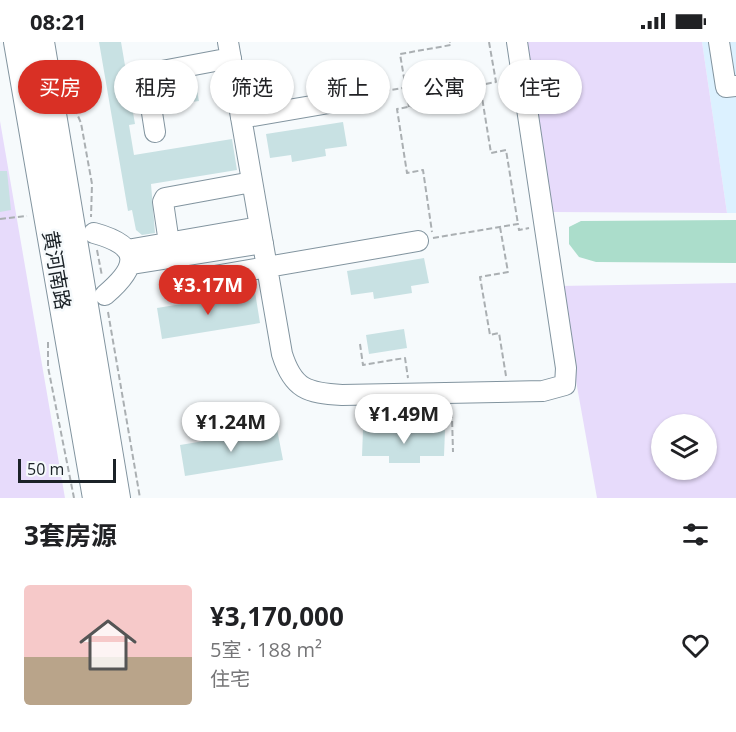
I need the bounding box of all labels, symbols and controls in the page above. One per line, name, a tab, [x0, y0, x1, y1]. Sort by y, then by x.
text: 08:21	[30, 6, 87, 36]
chip: 买房	[18, 60, 102, 114]
chip: 租房	[114, 60, 198, 114]
chip: 筛选	[210, 60, 294, 114]
chip: 新上	[306, 60, 390, 114]
chip: 公寓	[402, 60, 486, 114]
chip: 住宅	[498, 60, 582, 114]
street label: 黄河南路	[37, 228, 77, 312]
pin: ¥3.17M	[159, 265, 257, 316]
text: ¥3.17M	[173, 271, 243, 298]
pin: ¥1.49M	[355, 394, 453, 445]
text: ¥1.49M	[369, 400, 439, 427]
pin: ¥1.24M	[182, 402, 280, 453]
text: ¥1.24M	[196, 408, 266, 435]
map controls	[651, 414, 717, 480]
button: layers	[651, 414, 717, 480]
scale bar	[18, 456, 116, 484]
text: 50 m	[27, 458, 64, 480]
text: 3套房源	[24, 517, 117, 553]
icon: filters	[679, 518, 712, 551]
text: ¥3,170,000	[210, 598, 344, 634]
icon: home	[72, 609, 144, 681]
icon: heart	[679, 629, 712, 662]
text: 5室 · 188 m²	[210, 636, 322, 663]
text: 住宅	[210, 665, 250, 692]

